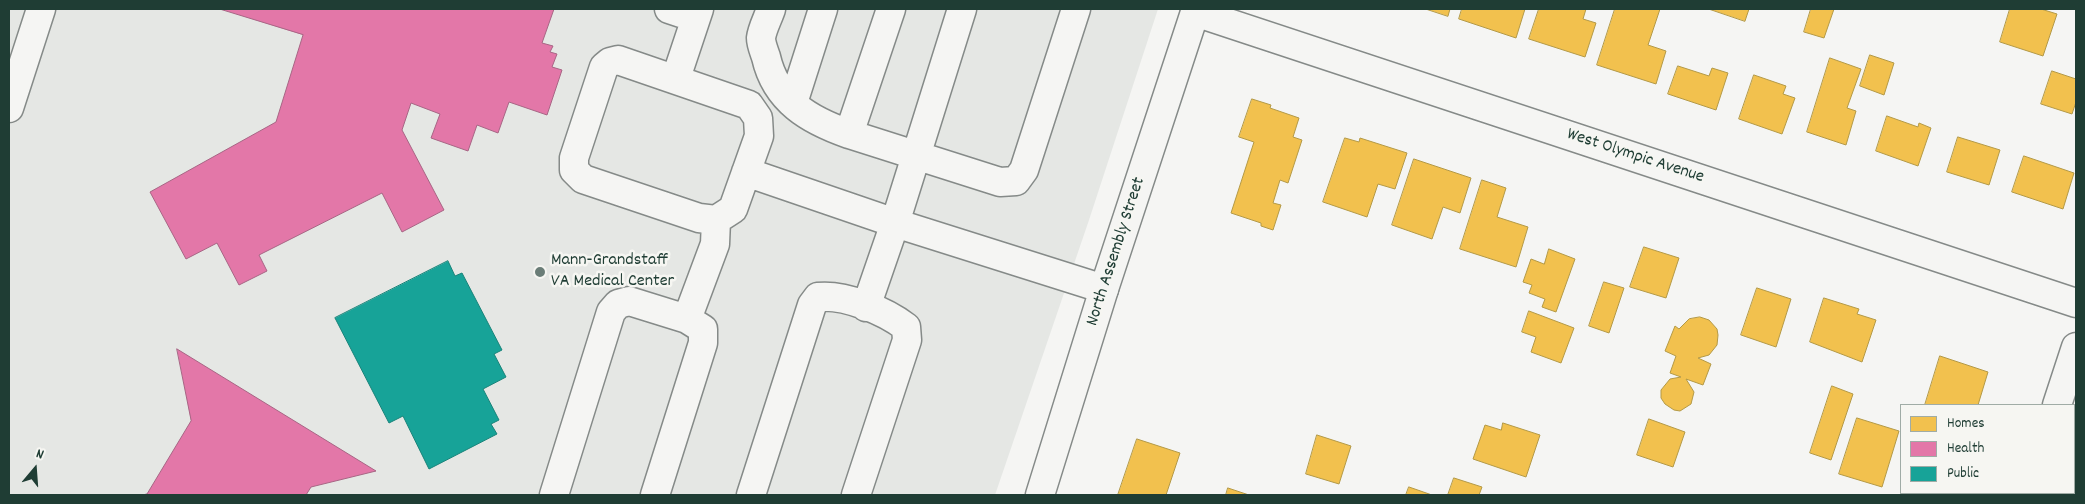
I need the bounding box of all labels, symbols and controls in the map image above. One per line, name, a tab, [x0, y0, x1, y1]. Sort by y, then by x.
street label: West Olympic Avenue	[1564, 125, 1706, 189]
street label: North Assembly Street	[1083, 175, 1151, 329]
place label: Mann-Grandstaff VA Medical Center	[551, 251, 674, 294]
marker: Mann-Grandstaff VA Medical Center	[533, 265, 547, 279]
legend	[1900, 404, 2075, 494]
text: Homes	[1947, 413, 1985, 435]
text: Health	[1947, 438, 1984, 460]
north arrow	[10, 444, 60, 494]
text: N	[33, 444, 46, 465]
text: Public	[1947, 463, 1979, 485]

